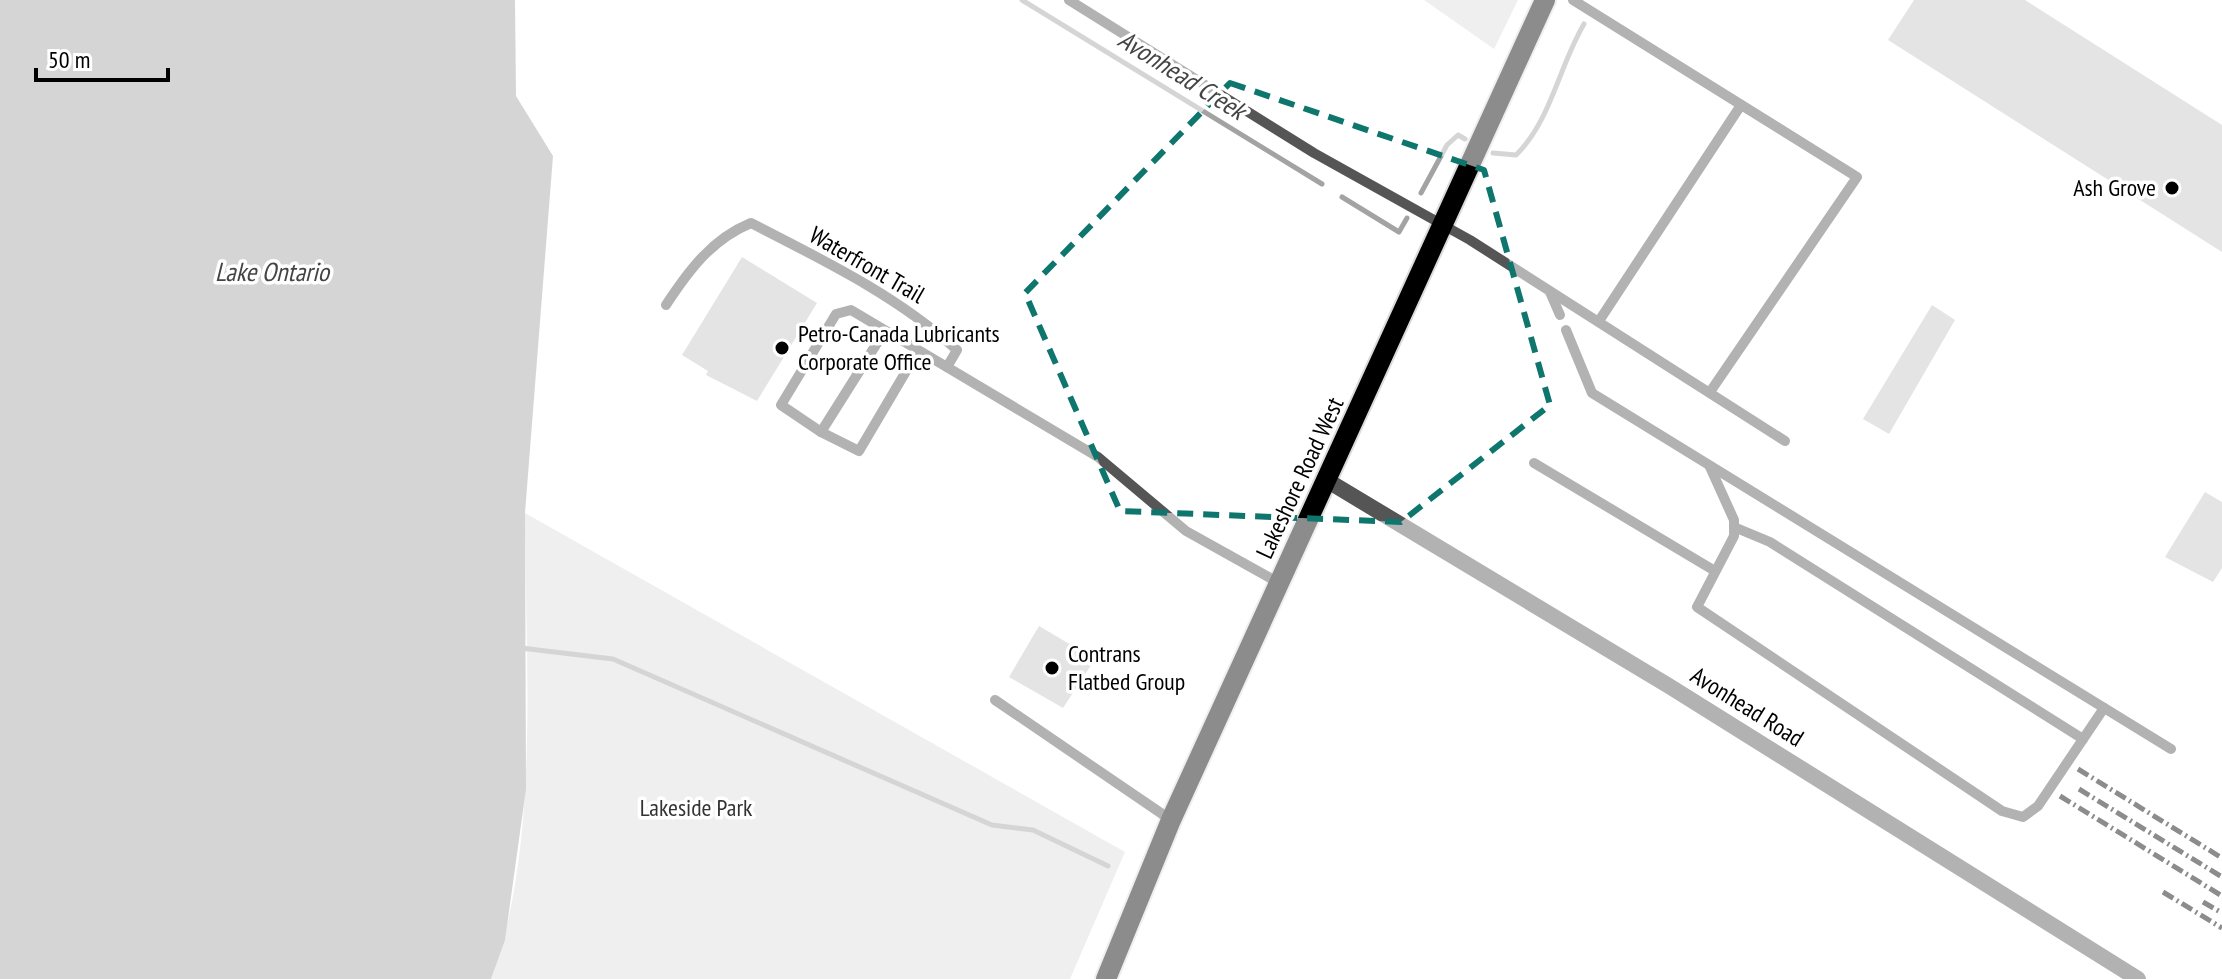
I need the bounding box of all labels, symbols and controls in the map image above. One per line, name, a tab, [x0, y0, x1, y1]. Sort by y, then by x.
water label: Avonhead Creek	[1113, 23, 1254, 128]
scale bar	[36, 32, 168, 82]
text: 50 m	[48, 44, 90, 75]
place label: Ash Grove	[2073, 172, 2156, 203]
marker: Ash Grove	[2163, 179, 2181, 197]
street label: Waterfront Trail	[804, 219, 931, 310]
water label: Lake Ontario	[215, 255, 331, 288]
place label: Petro-Canada Lubricants Corporate Office	[798, 318, 1000, 377]
marker: Petro-Canada Lubricants Corporate Office	[773, 339, 791, 357]
street label: Lakeshore Road West	[1249, 392, 1351, 563]
place label: Contrans Flatbed Group	[1068, 638, 1185, 697]
marker: Contrans Flatbed Group	[1043, 659, 1061, 677]
street label: Avonhead Road	[1685, 660, 1809, 753]
park label: Lakeside Park	[640, 792, 753, 823]

